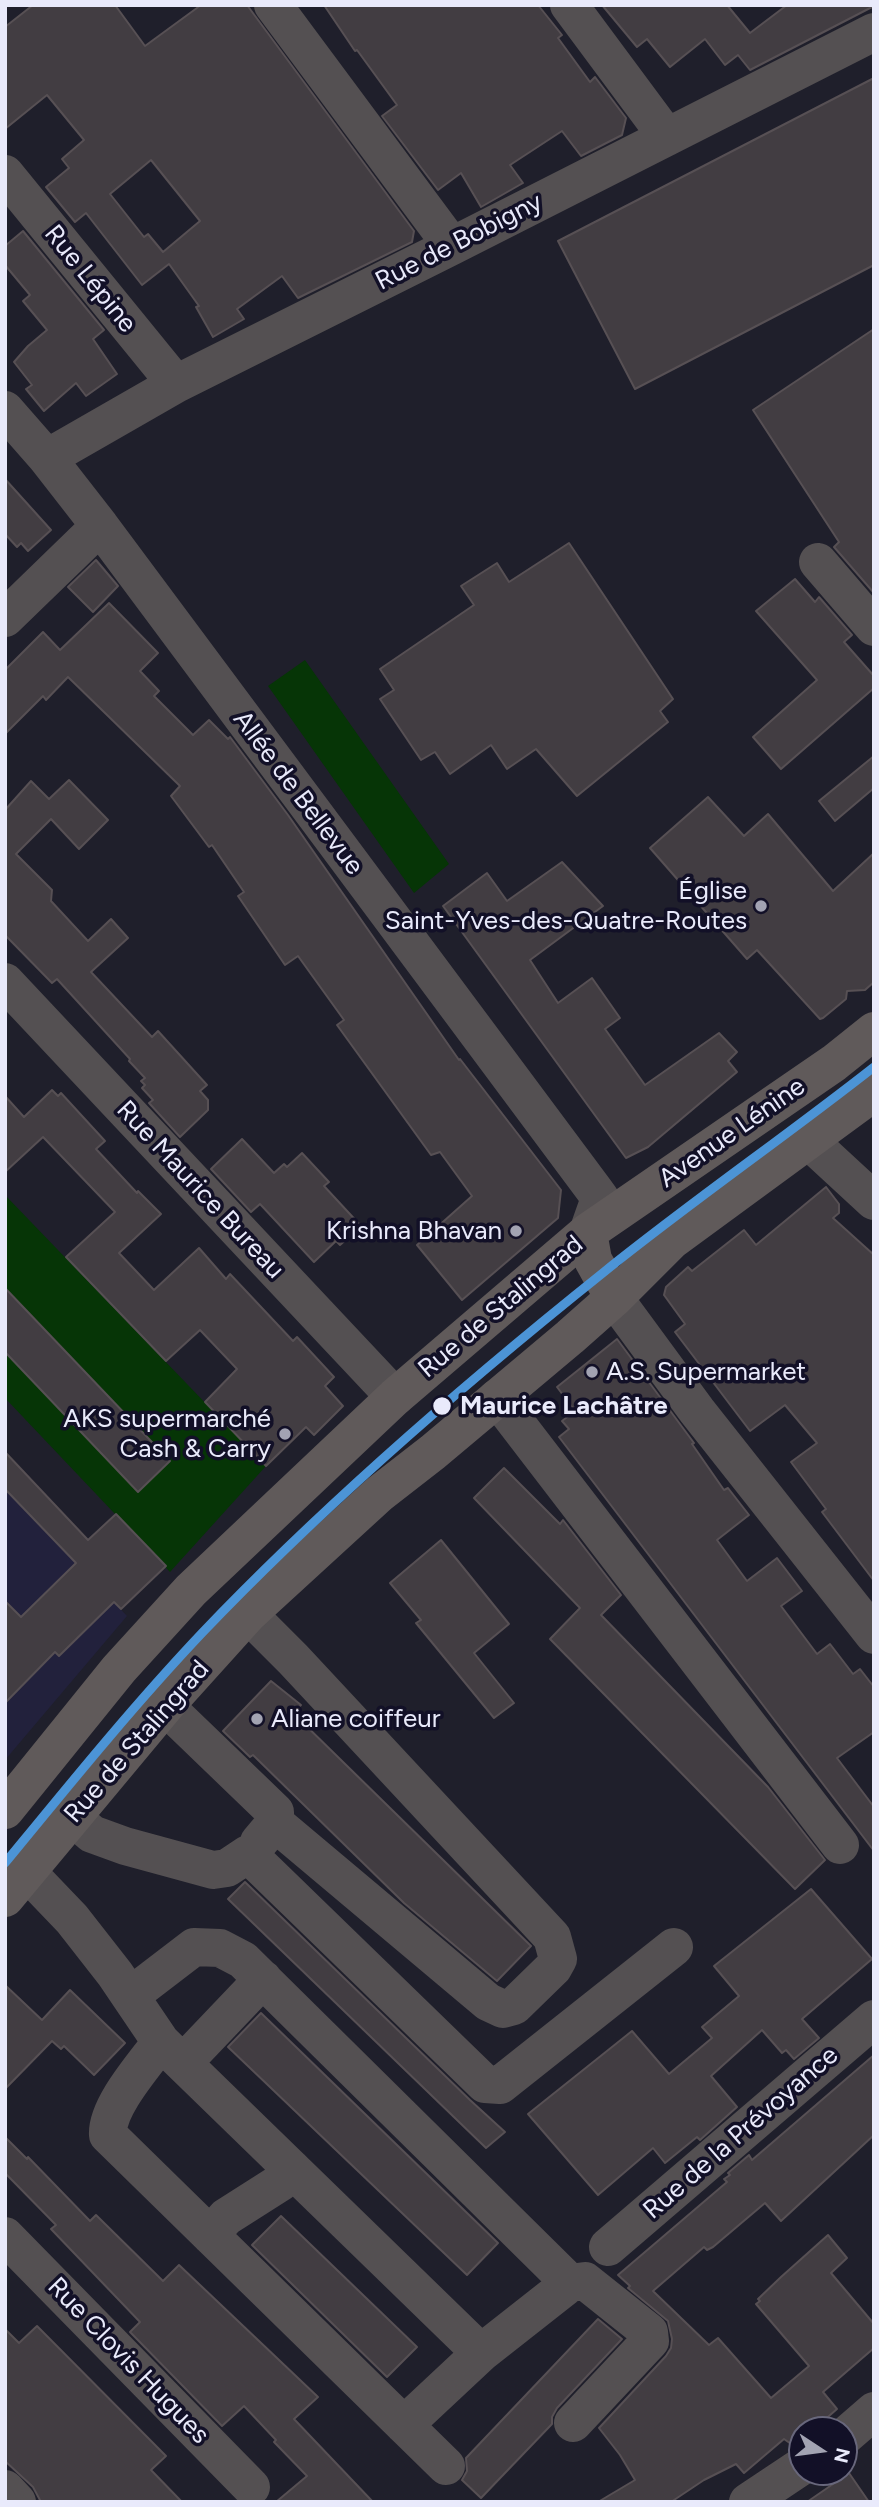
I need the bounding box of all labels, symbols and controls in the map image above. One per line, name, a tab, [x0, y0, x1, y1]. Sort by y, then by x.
street label: Rue de Bobigny	[371, 187, 547, 297]
street label: Rue Lépine	[37, 219, 143, 339]
street label: Allée de Bellevue	[226, 705, 370, 881]
place label: Église Saint-Yves-des-Quatre-Routes	[385, 875, 747, 936]
marker: Église Saint-Yves-des-Quatre-Routes	[753, 898, 769, 914]
street label: Avenue Lénine	[653, 1071, 811, 1195]
street label: Rue Maurice Bureau	[110, 1095, 290, 1285]
place label: Krishna Bhavan	[326, 1215, 502, 1247]
marker: Krishna Bhavan	[508, 1223, 524, 1239]
street label: Rue de Stalingrad	[412, 1229, 590, 1385]
place label: A.S. Supermarket	[606, 1356, 806, 1388]
marker: A.S. Supermarket	[584, 1364, 600, 1380]
place label: Maurice Lachâtre	[460, 1390, 668, 1422]
marker: Maurice Lachâtre	[431, 1395, 453, 1417]
place label: AKS supermarché Cash & Carry	[63, 1403, 271, 1464]
marker: AKS supermarché Cash & Carry	[277, 1426, 293, 1442]
street label: Rue de Stalingrad	[58, 1654, 216, 1830]
place label: Aliane coiffeur	[271, 1703, 441, 1735]
marker: Aliane coiffeur	[249, 1711, 265, 1727]
street label: Rue de la Prévoyance	[637, 2040, 845, 2226]
street label: Rue Clovis Hugues	[41, 2271, 215, 2451]
north arrow	[788, 2416, 858, 2486]
text: N	[829, 2446, 855, 2465]

